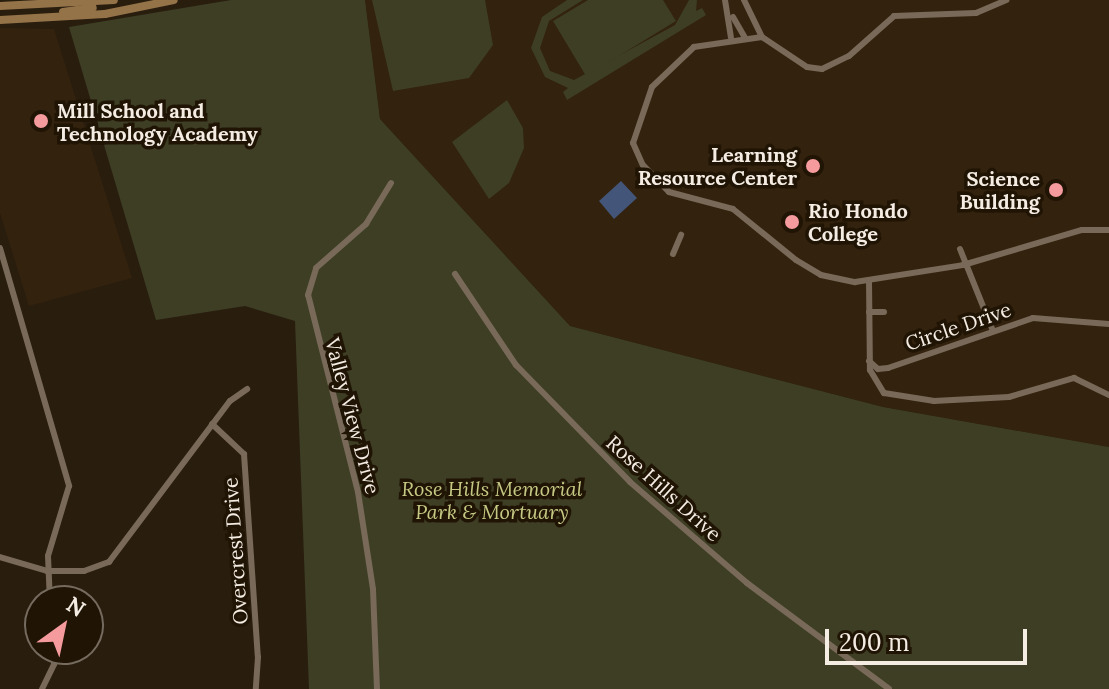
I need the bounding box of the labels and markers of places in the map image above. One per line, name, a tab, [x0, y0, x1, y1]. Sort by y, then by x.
place label: Mill School and Technology Academy	[57, 98, 258, 145]
marker: Mill School and Technology Academy	[32, 112, 50, 130]
place label: Learning Resource Center	[638, 142, 797, 189]
marker: Learning Resource Center	[804, 157, 822, 175]
place label: Science Building	[959, 166, 1040, 213]
marker: Science Building	[1047, 181, 1065, 199]
place label: Rio Hondo College	[808, 198, 908, 245]
marker: Rio Hondo College	[783, 213, 801, 231]

